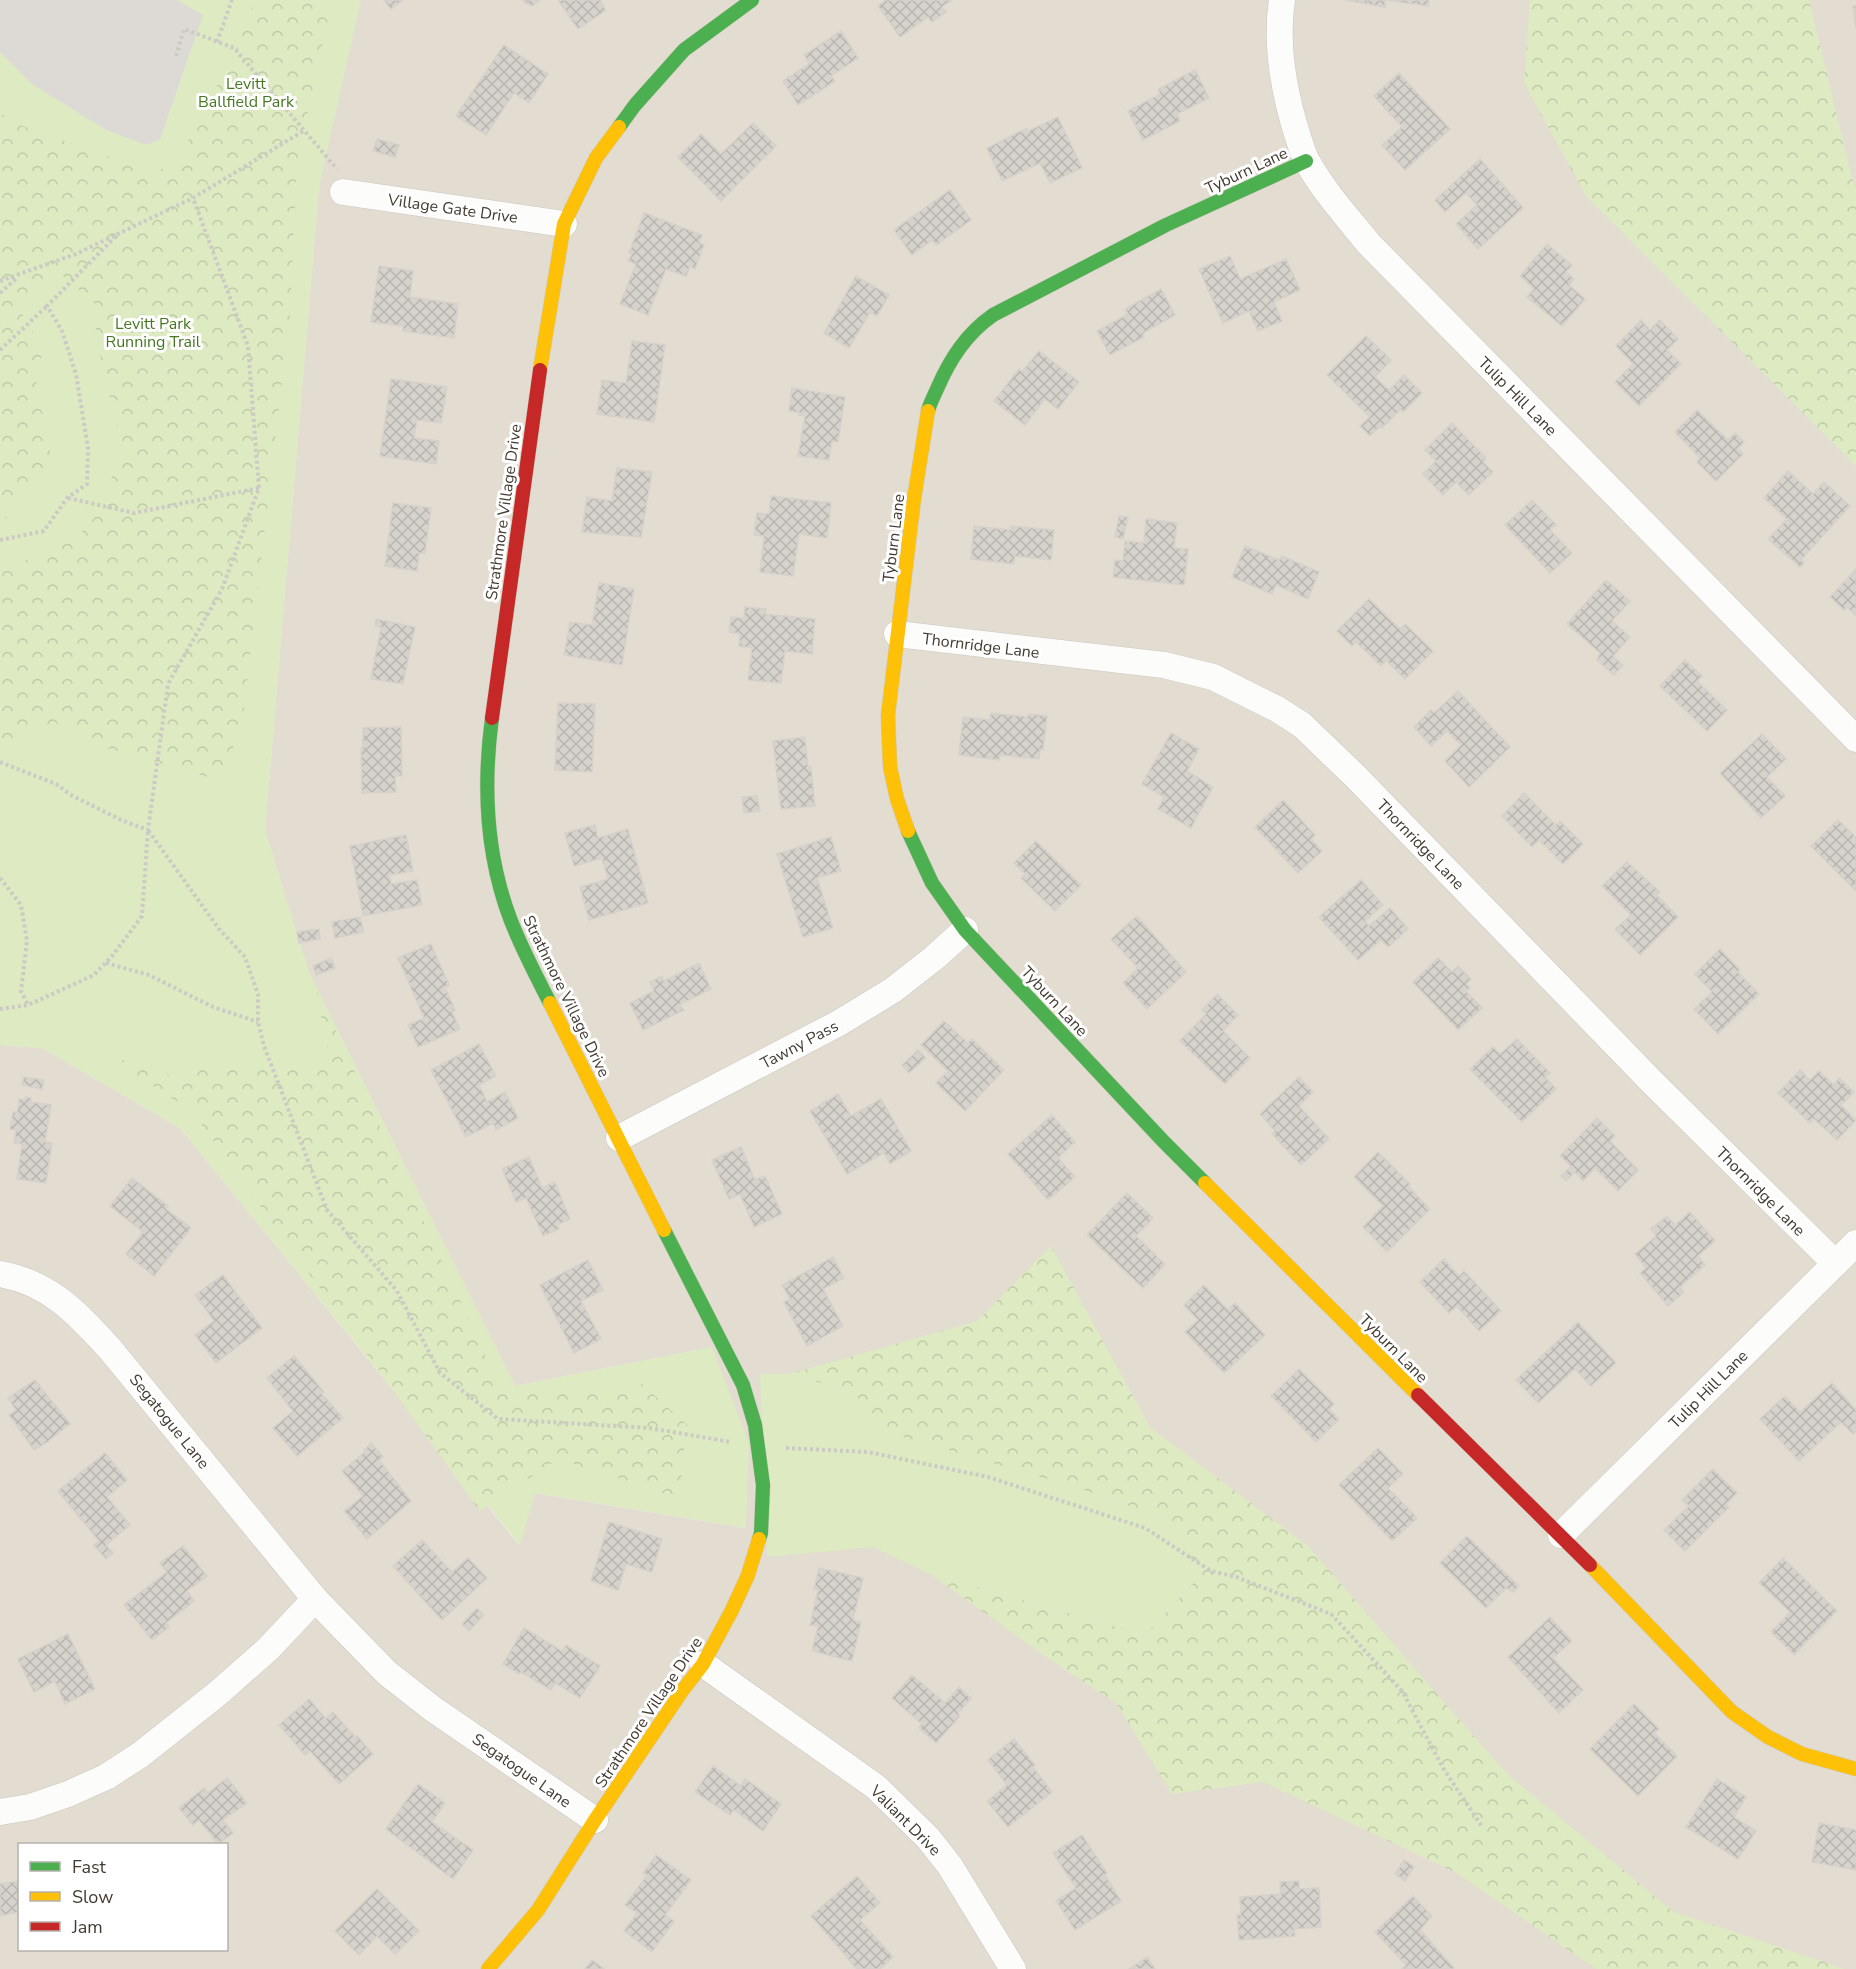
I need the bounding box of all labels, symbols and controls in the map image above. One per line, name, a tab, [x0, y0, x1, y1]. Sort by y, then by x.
park label: Levitt Ballfield Park	[198, 73, 295, 113]
street label: Tyburn Lane	[1202, 142, 1291, 200]
street label: Village Gate Drive	[386, 189, 519, 229]
park label: Levitt Park Running Trail	[105, 313, 201, 353]
street label: Tulip Hill Lane	[1473, 352, 1562, 441]
street label: Strathmore Village Drive	[481, 423, 527, 602]
street label: Tyburn Lane	[878, 493, 910, 584]
street label: Thornridge Lane	[921, 628, 1041, 664]
street label: Thornridge Lane	[1371, 795, 1469, 895]
street label: Strathmore Village Drive	[517, 912, 615, 1081]
street label: Tyburn Lane	[1016, 962, 1093, 1042]
street label: Tawny Pass	[757, 1015, 842, 1075]
street label: Thornridge Lane	[1711, 1142, 1810, 1241]
street label: Tyburn Lane	[1354, 1310, 1432, 1388]
street label: Tulip Hill Lane	[1664, 1345, 1753, 1434]
street label: Segatogue Lane	[124, 1369, 214, 1474]
street label: Strathmore Village Drive	[590, 1633, 708, 1792]
street label: Segatogue Lane	[467, 1728, 575, 1813]
street label: Valiant Drive	[864, 1780, 946, 1861]
legend	[18, 1843, 228, 1951]
text: Fast	[72, 1855, 107, 1879]
text: Slow	[72, 1885, 113, 1909]
text: Jam	[71, 1915, 103, 1939]

